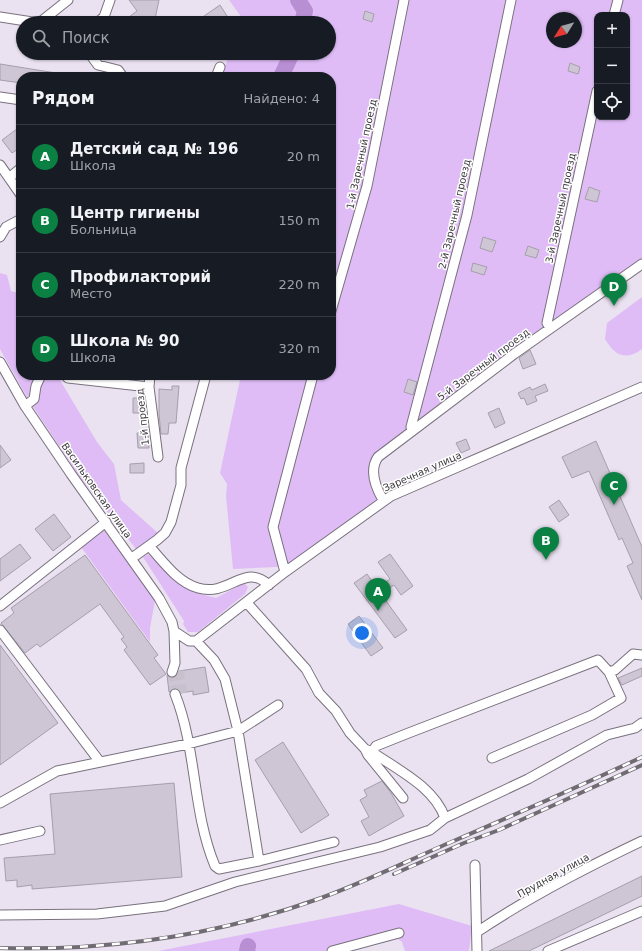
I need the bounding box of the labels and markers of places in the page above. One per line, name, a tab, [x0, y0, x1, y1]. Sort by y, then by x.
pin: D	[601, 273, 627, 306]
pin: C	[601, 472, 627, 505]
pin: B	[533, 527, 559, 560]
pin: A	[365, 578, 391, 611]

